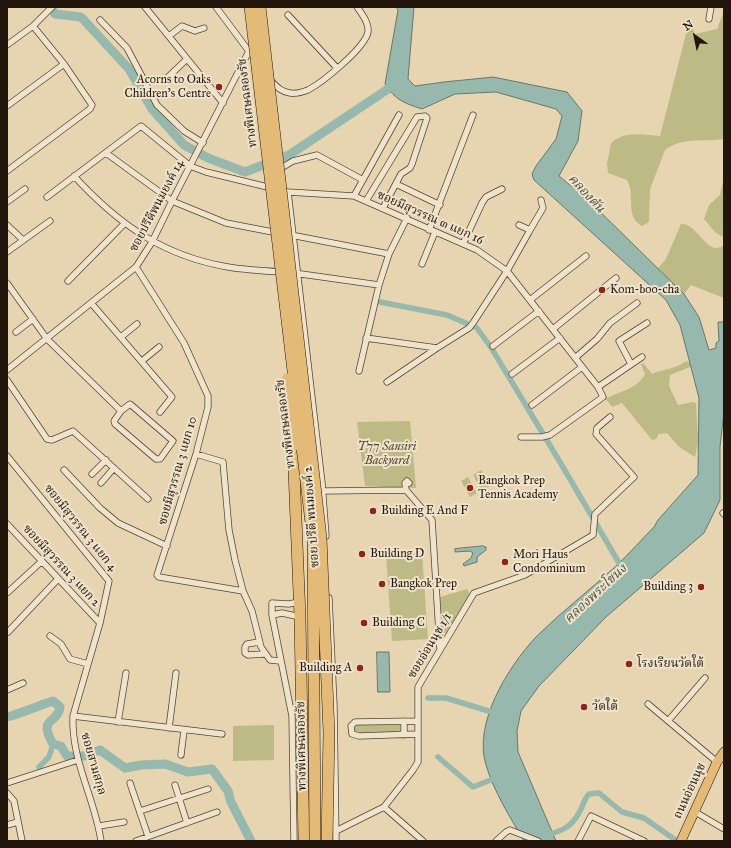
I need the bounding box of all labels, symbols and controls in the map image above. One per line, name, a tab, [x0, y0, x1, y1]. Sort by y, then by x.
north arrow	[675, 16, 715, 56]
text: N	[681, 18, 696, 34]
street label: ทางพิเศษฉลองรัช	[235, 58, 261, 148]
place label: Acorns to Oaks Children's Centre	[125, 73, 211, 101]
marker: Acorns to Oaks Children's Centre	[214, 82, 224, 92]
street label: ซอยปรีดีพนมยงค์ 14	[127, 158, 187, 254]
water label: คลองตัน	[564, 172, 608, 216]
street label: ซอยมีสุวรรณ ๓ แยก 16	[374, 188, 486, 248]
place label: Kom-boo-cha	[610, 283, 679, 297]
marker: Kom-boo-cha	[597, 285, 607, 295]
street label: ทางพิเศษฉลองรัช	[273, 379, 299, 469]
street label: ซอยมีสุวรรณ 3 แยก 10	[156, 415, 200, 527]
park label: T77 Sansiri Backyard	[358, 440, 416, 468]
street label: ซอย ปรีดี พนมยงค์ 2	[301, 466, 323, 568]
place label: Bangkok Prep Tennis Academy	[478, 474, 558, 502]
street label: ซอยมีสุวรรณ 3 แยก 4	[41, 482, 119, 574]
marker: Bangkok Prep Tennis Academy	[465, 483, 475, 493]
place label: Building E And F	[381, 504, 468, 518]
marker: Building E And F	[368, 506, 378, 516]
street label: ซอยมีสุวรรณ 3 แยก 2	[19, 522, 103, 610]
place label: Building D	[370, 547, 424, 561]
place label: Mori Haus Condominium	[513, 548, 586, 576]
marker: Building D	[357, 549, 367, 559]
marker: Mori Haus Condominium	[500, 557, 510, 567]
water label: คลองพระโขนง	[562, 561, 630, 627]
place label: Bangkok Prep	[390, 577, 457, 591]
marker: Bangkok Prep	[377, 579, 387, 589]
place label: Building 3	[643, 580, 693, 594]
marker: Building 3	[696, 582, 706, 592]
street label: ซอยอ่อนนุช 1/1	[405, 611, 455, 681]
place label: Building C	[372, 616, 425, 630]
marker: Building C	[359, 618, 369, 628]
place label: โรงเรียนวัดใต้	[637, 657, 704, 671]
marker: โรงเรียนวัดใต้	[624, 659, 634, 669]
place label: Building A	[299, 661, 352, 675]
marker: Building A	[355, 663, 365, 673]
place label: วัดใต้	[592, 700, 618, 714]
street label: ทางพิเศษฉลองรัช	[294, 701, 310, 791]
marker: วัดใต้	[579, 702, 589, 712]
street label: ซอยสามสกุล	[77, 731, 109, 797]
street label: ถนนอ่อนนุช	[671, 761, 709, 821]

